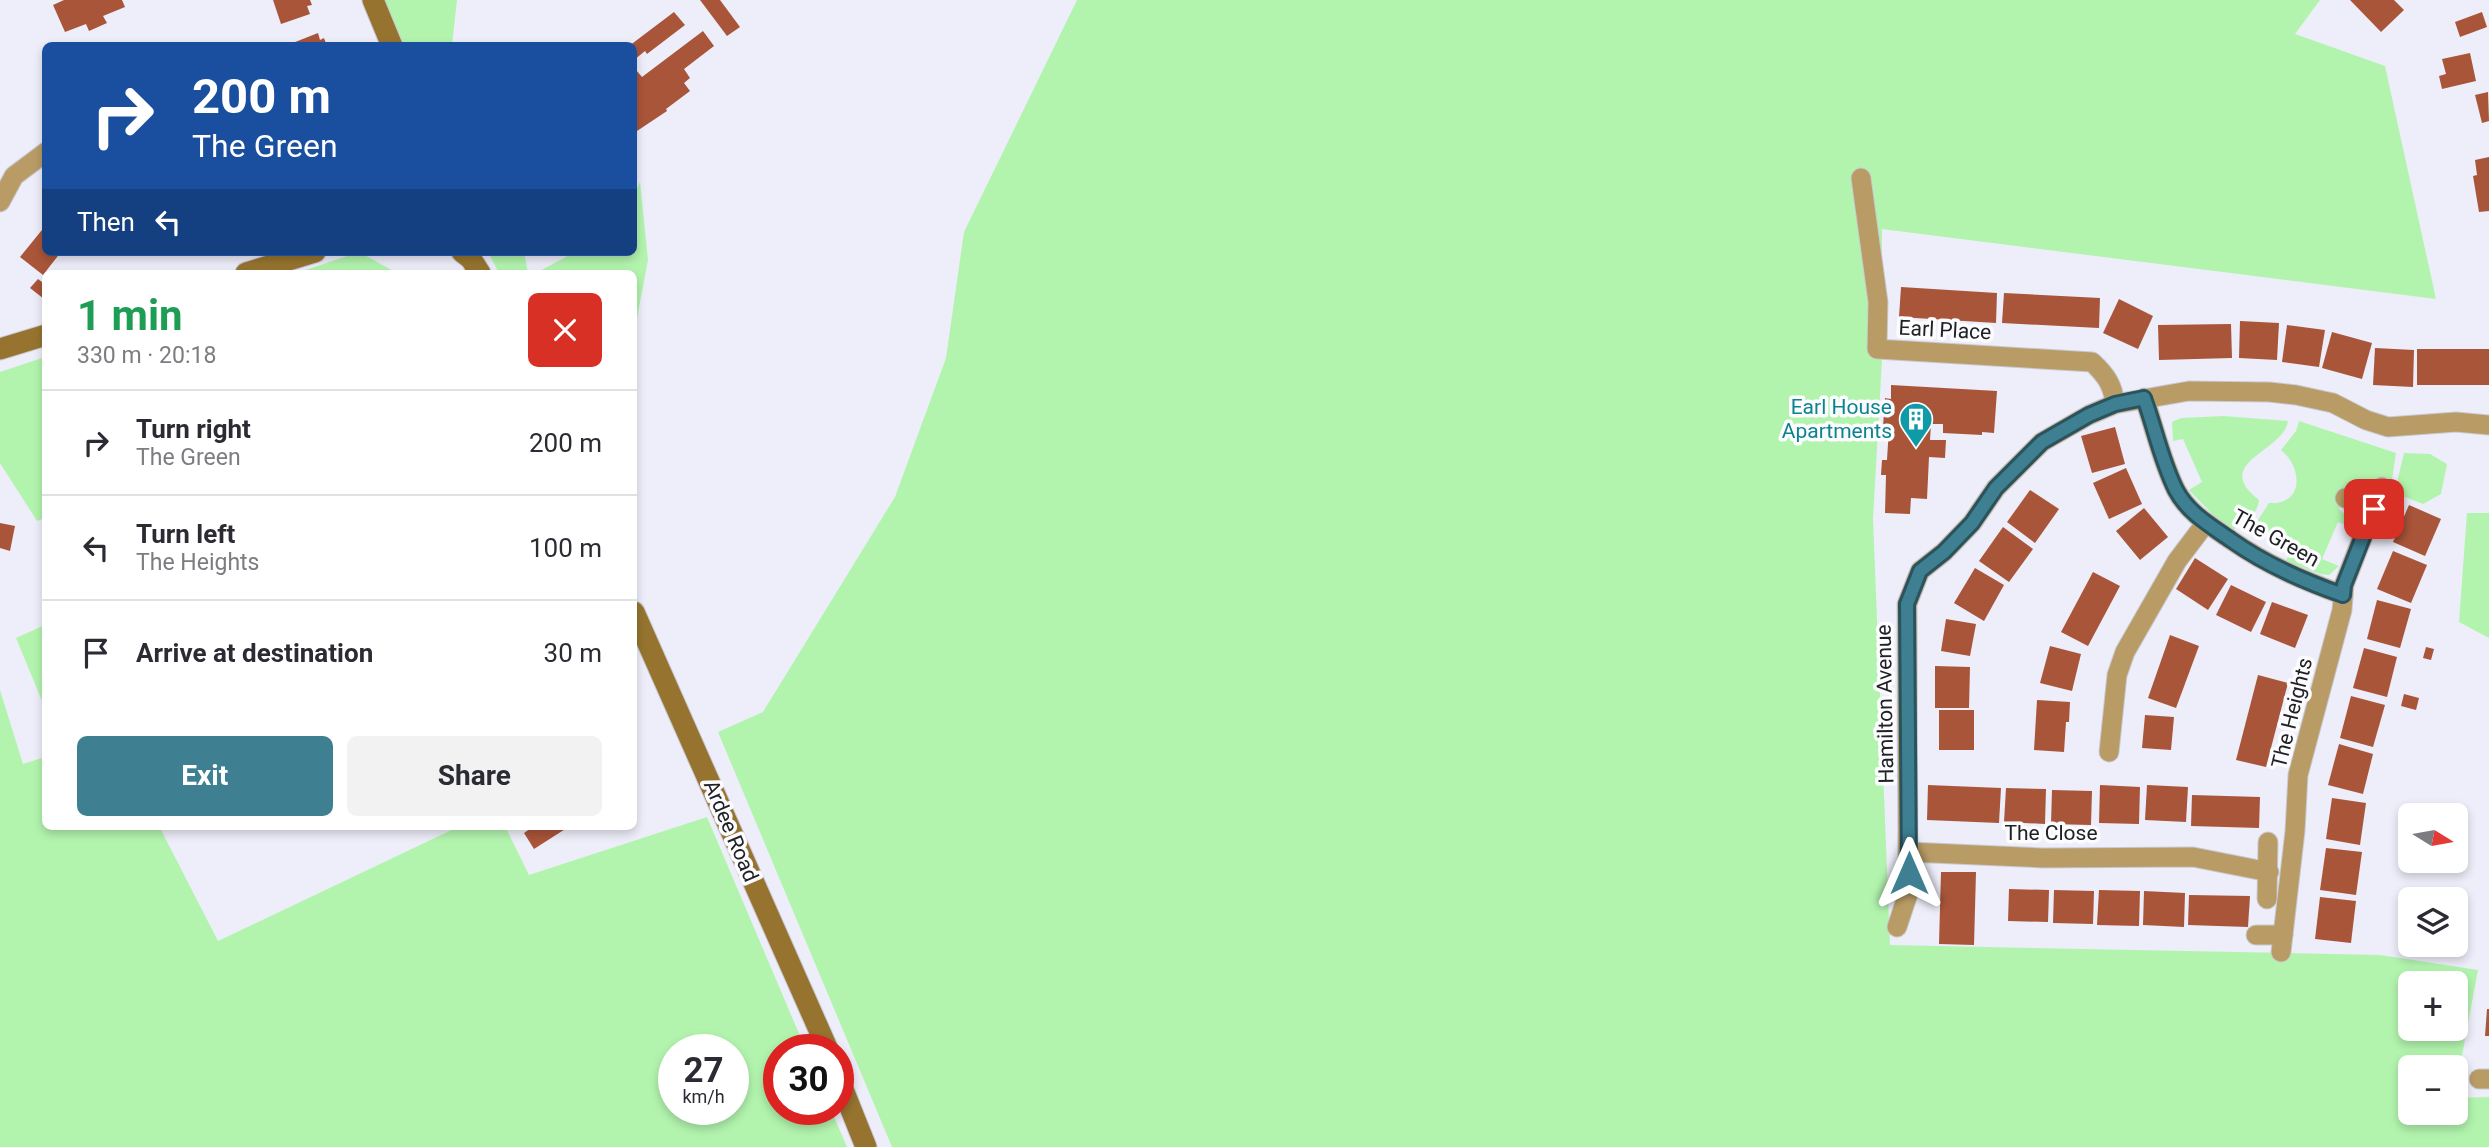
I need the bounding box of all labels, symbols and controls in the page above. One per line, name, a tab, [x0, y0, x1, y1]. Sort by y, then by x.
text: 200 m	[192, 68, 331, 125]
icon: right	[77, 70, 168, 161]
text: The Green	[192, 127, 338, 165]
icon: left	[149, 203, 187, 241]
text: Then	[77, 207, 135, 237]
text: 1 min	[77, 291, 183, 340]
button: close	[528, 293, 602, 367]
street label: Earl Place	[1898, 316, 1992, 344]
text: 330 m · 20:18	[77, 342, 216, 369]
place label: Earl House Apartments	[1782, 395, 1892, 443]
building icon: Earl House Apartments	[1897, 400, 1935, 449]
text: Turn right	[136, 414, 251, 444]
icon: right	[77, 424, 115, 462]
text: 200 m	[529, 428, 602, 458]
text: The Green	[136, 444, 241, 471]
pin	[2344, 479, 2404, 539]
icon: arrive	[2355, 490, 2393, 528]
street label: The Green	[2228, 504, 2324, 572]
text: Turn left	[136, 519, 235, 549]
icon: left	[77, 529, 115, 567]
text: 100 m	[529, 533, 602, 563]
text: The Heights	[136, 549, 259, 576]
street label: Hamilton Avenue	[1872, 624, 1898, 784]
icon: arrive	[77, 634, 115, 672]
text: Arrive at destination	[136, 638, 373, 668]
text: 30 m	[544, 638, 602, 668]
street label: The Heights	[2267, 655, 2317, 771]
button: Exit	[77, 736, 333, 816]
button: Share	[347, 736, 602, 816]
street label: Ardee Road	[699, 777, 763, 885]
north arrow	[2398, 803, 2468, 873]
map controls	[2398, 803, 2468, 1125]
street label: The Close	[2004, 821, 2098, 845]
position arrow	[1872, 836, 1946, 910]
button: layers	[2398, 887, 2468, 957]
button: +	[2398, 971, 2468, 1041]
speed limit sign: 30	[763, 1034, 854, 1125]
text: 27	[683, 1050, 724, 1091]
button: −	[2398, 1055, 2468, 1125]
text: km/h	[682, 1086, 725, 1107]

